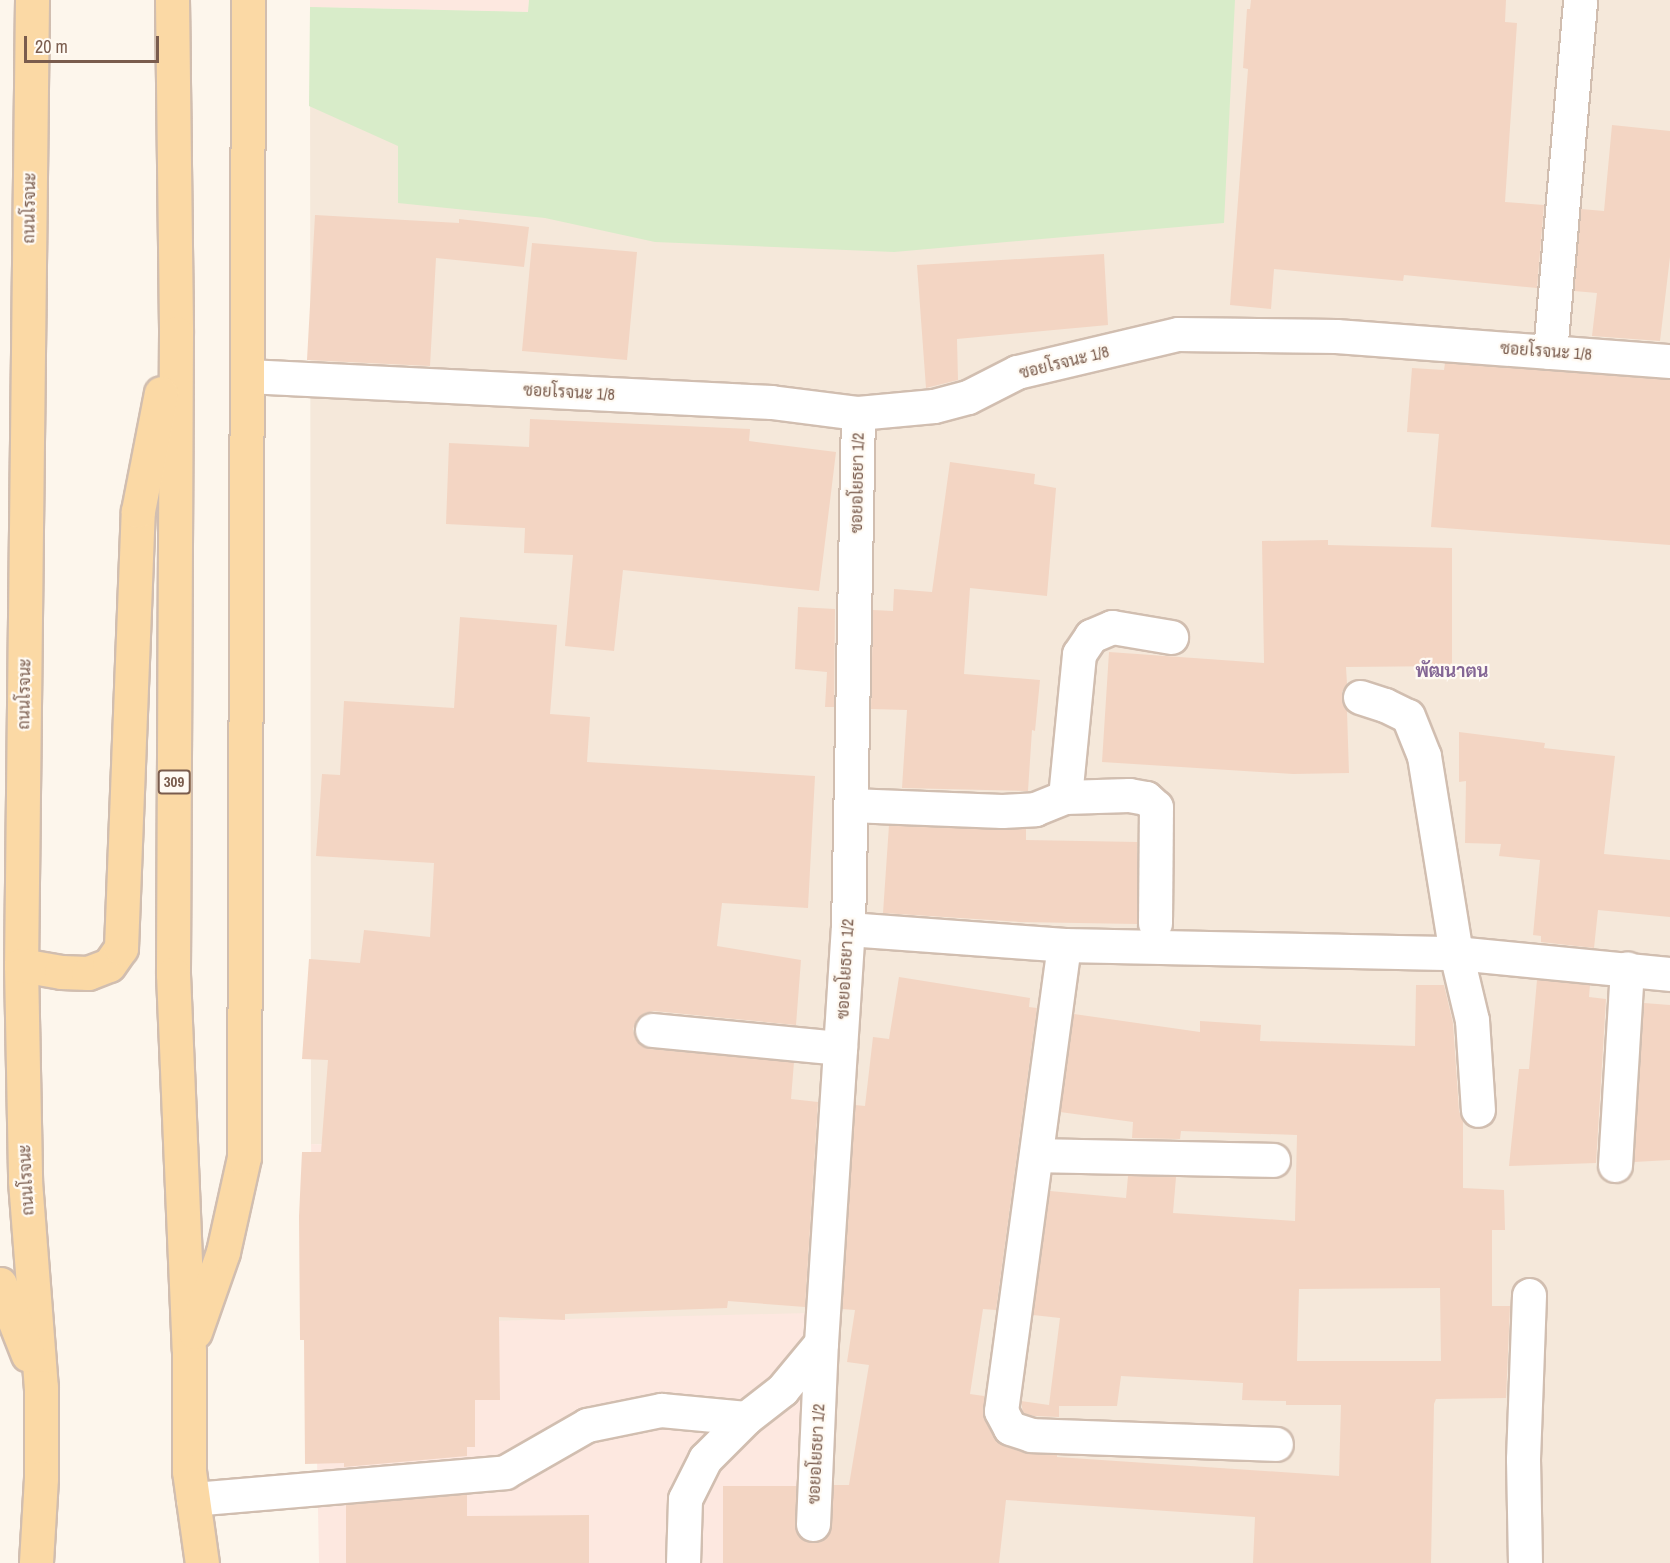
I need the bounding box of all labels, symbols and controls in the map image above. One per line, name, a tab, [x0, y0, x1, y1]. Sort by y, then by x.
scale bar	[27, 24, 162, 62]
text: 20 m	[35, 34, 68, 59]
street label: ถนนโรจนะ	[19, 172, 39, 244]
street label: ซอยโรจนะ 1/8	[1500, 338, 1592, 364]
street label: ซอยโรจนะ 1/8	[1017, 342, 1111, 382]
street label: ซอยโรจนะ 1/8	[523, 380, 615, 404]
street label: ซอยอโยธยา 1/2	[847, 433, 867, 533]
street label: ถนนโรจนะ	[14, 658, 34, 730]
district label: พัฒนาตน	[1416, 660, 1488, 682]
road number: 309	[158, 770, 190, 794]
street label: ซอยอโยธยา 1/2	[833, 918, 857, 1020]
street label: ถนนโรจนะ	[15, 1144, 37, 1216]
street label: ซอยอโยธยา 1/2	[804, 1403, 828, 1505]

